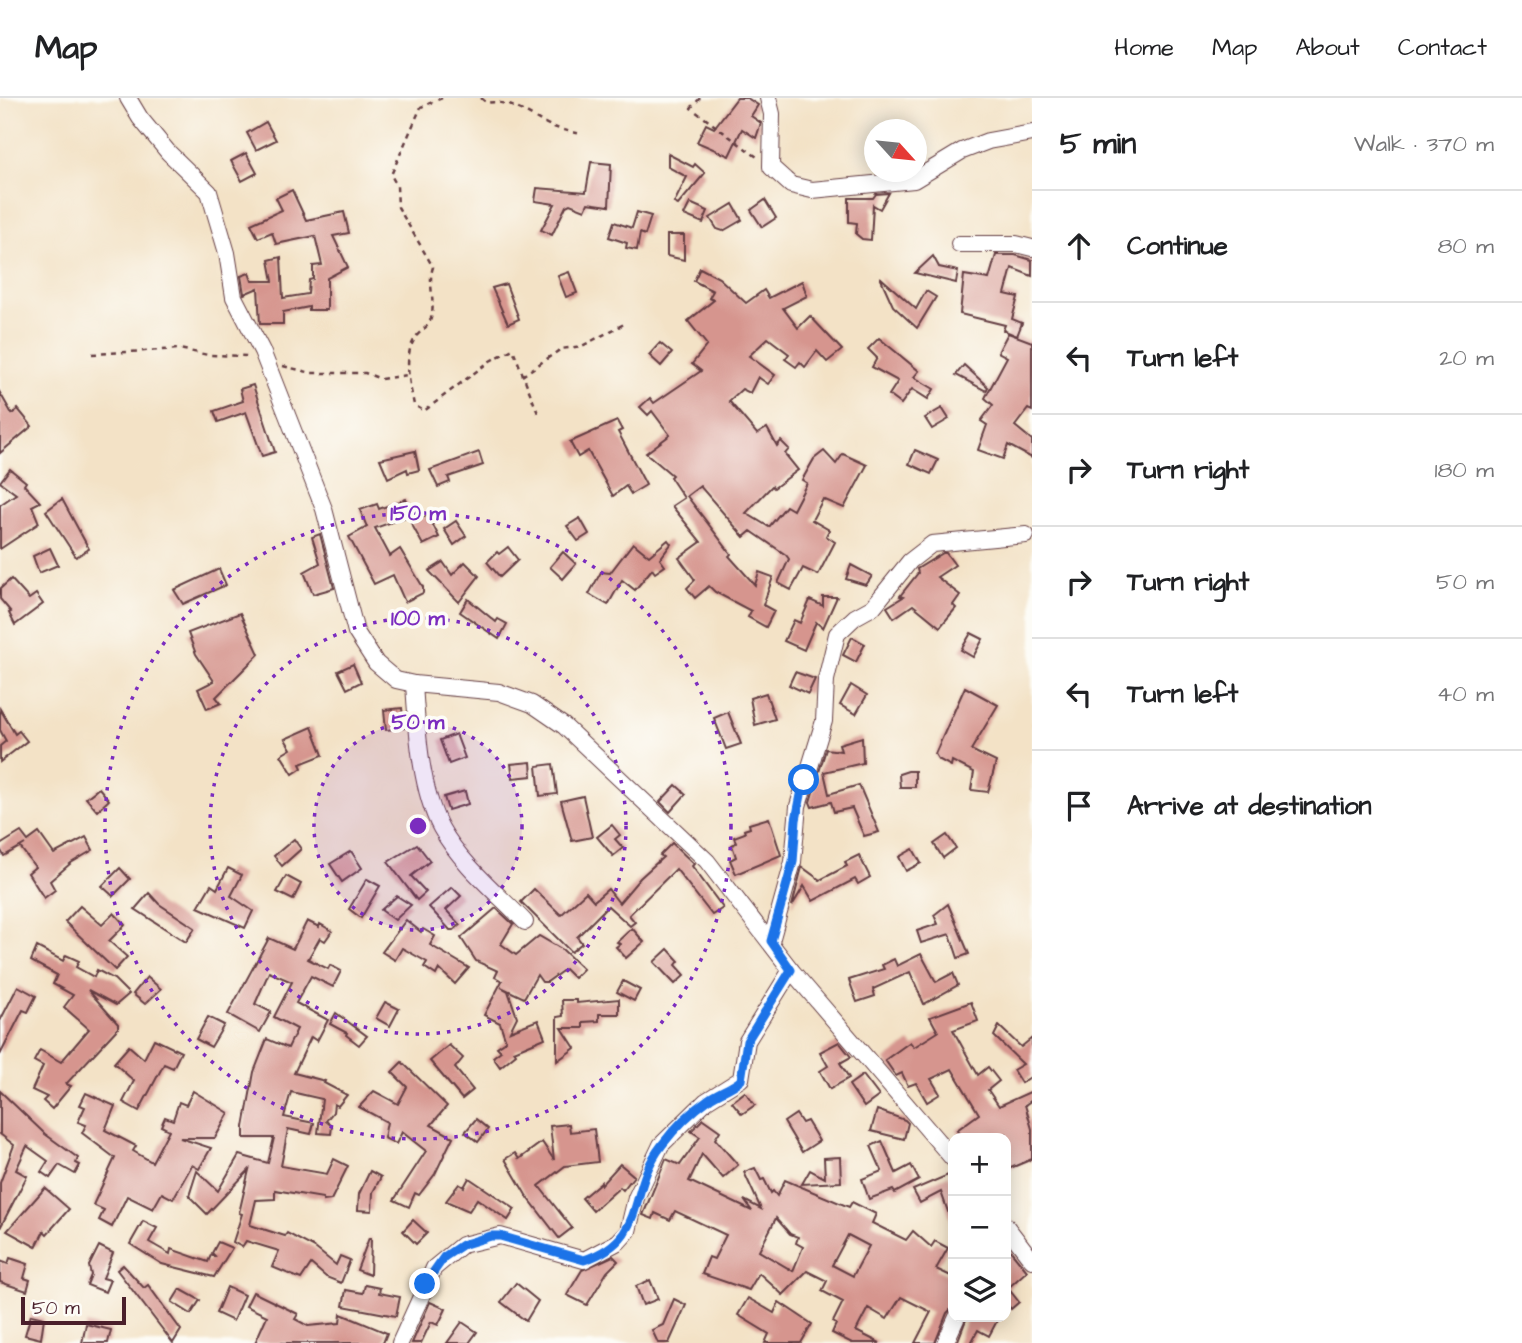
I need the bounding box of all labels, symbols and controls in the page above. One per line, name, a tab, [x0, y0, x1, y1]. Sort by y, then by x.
text: Map	[35, 25, 97, 71]
text: Home	[1114, 31, 1174, 65]
text: Map	[1212, 31, 1257, 65]
text: About	[1295, 31, 1360, 65]
text: Contact	[1398, 31, 1487, 65]
north arrow	[864, 119, 927, 182]
text: 5 min	[1060, 123, 1136, 165]
text: Walk · 370 m	[1354, 128, 1494, 160]
icon: ahead	[1060, 227, 1098, 265]
text: Continue	[1127, 228, 1228, 264]
text: 80 m	[1437, 230, 1494, 262]
icon: left	[1060, 339, 1098, 377]
text: Turn left	[1127, 340, 1238, 376]
text: 20 m	[1439, 342, 1494, 374]
icon: right	[1060, 451, 1098, 489]
text: Turn right	[1127, 452, 1249, 488]
text: 180 m	[1435, 454, 1494, 486]
text: 150 m	[390, 499, 446, 528]
icon: right	[1060, 563, 1098, 601]
text: Turn right	[1127, 564, 1249, 600]
text: 50 m	[1436, 566, 1494, 598]
text: 100 m	[391, 604, 446, 633]
icon: left	[1060, 675, 1098, 713]
text: Turn left	[1127, 676, 1238, 712]
text: 40 m	[1437, 678, 1494, 710]
text: 50 m	[392, 708, 445, 737]
route start	[788, 764, 819, 795]
icon: arrive	[1060, 787, 1098, 825]
text: Arrive at destination	[1127, 788, 1372, 824]
centre of rings	[406, 814, 430, 838]
map controls	[948, 1133, 1011, 1322]
button: +	[948, 1133, 1011, 1196]
button: −	[948, 1196, 1011, 1259]
button: layers	[948, 1259, 1011, 1322]
route end	[409, 1268, 440, 1299]
scale bar	[21, 1294, 126, 1326]
text: 50 m	[32, 1295, 80, 1322]

